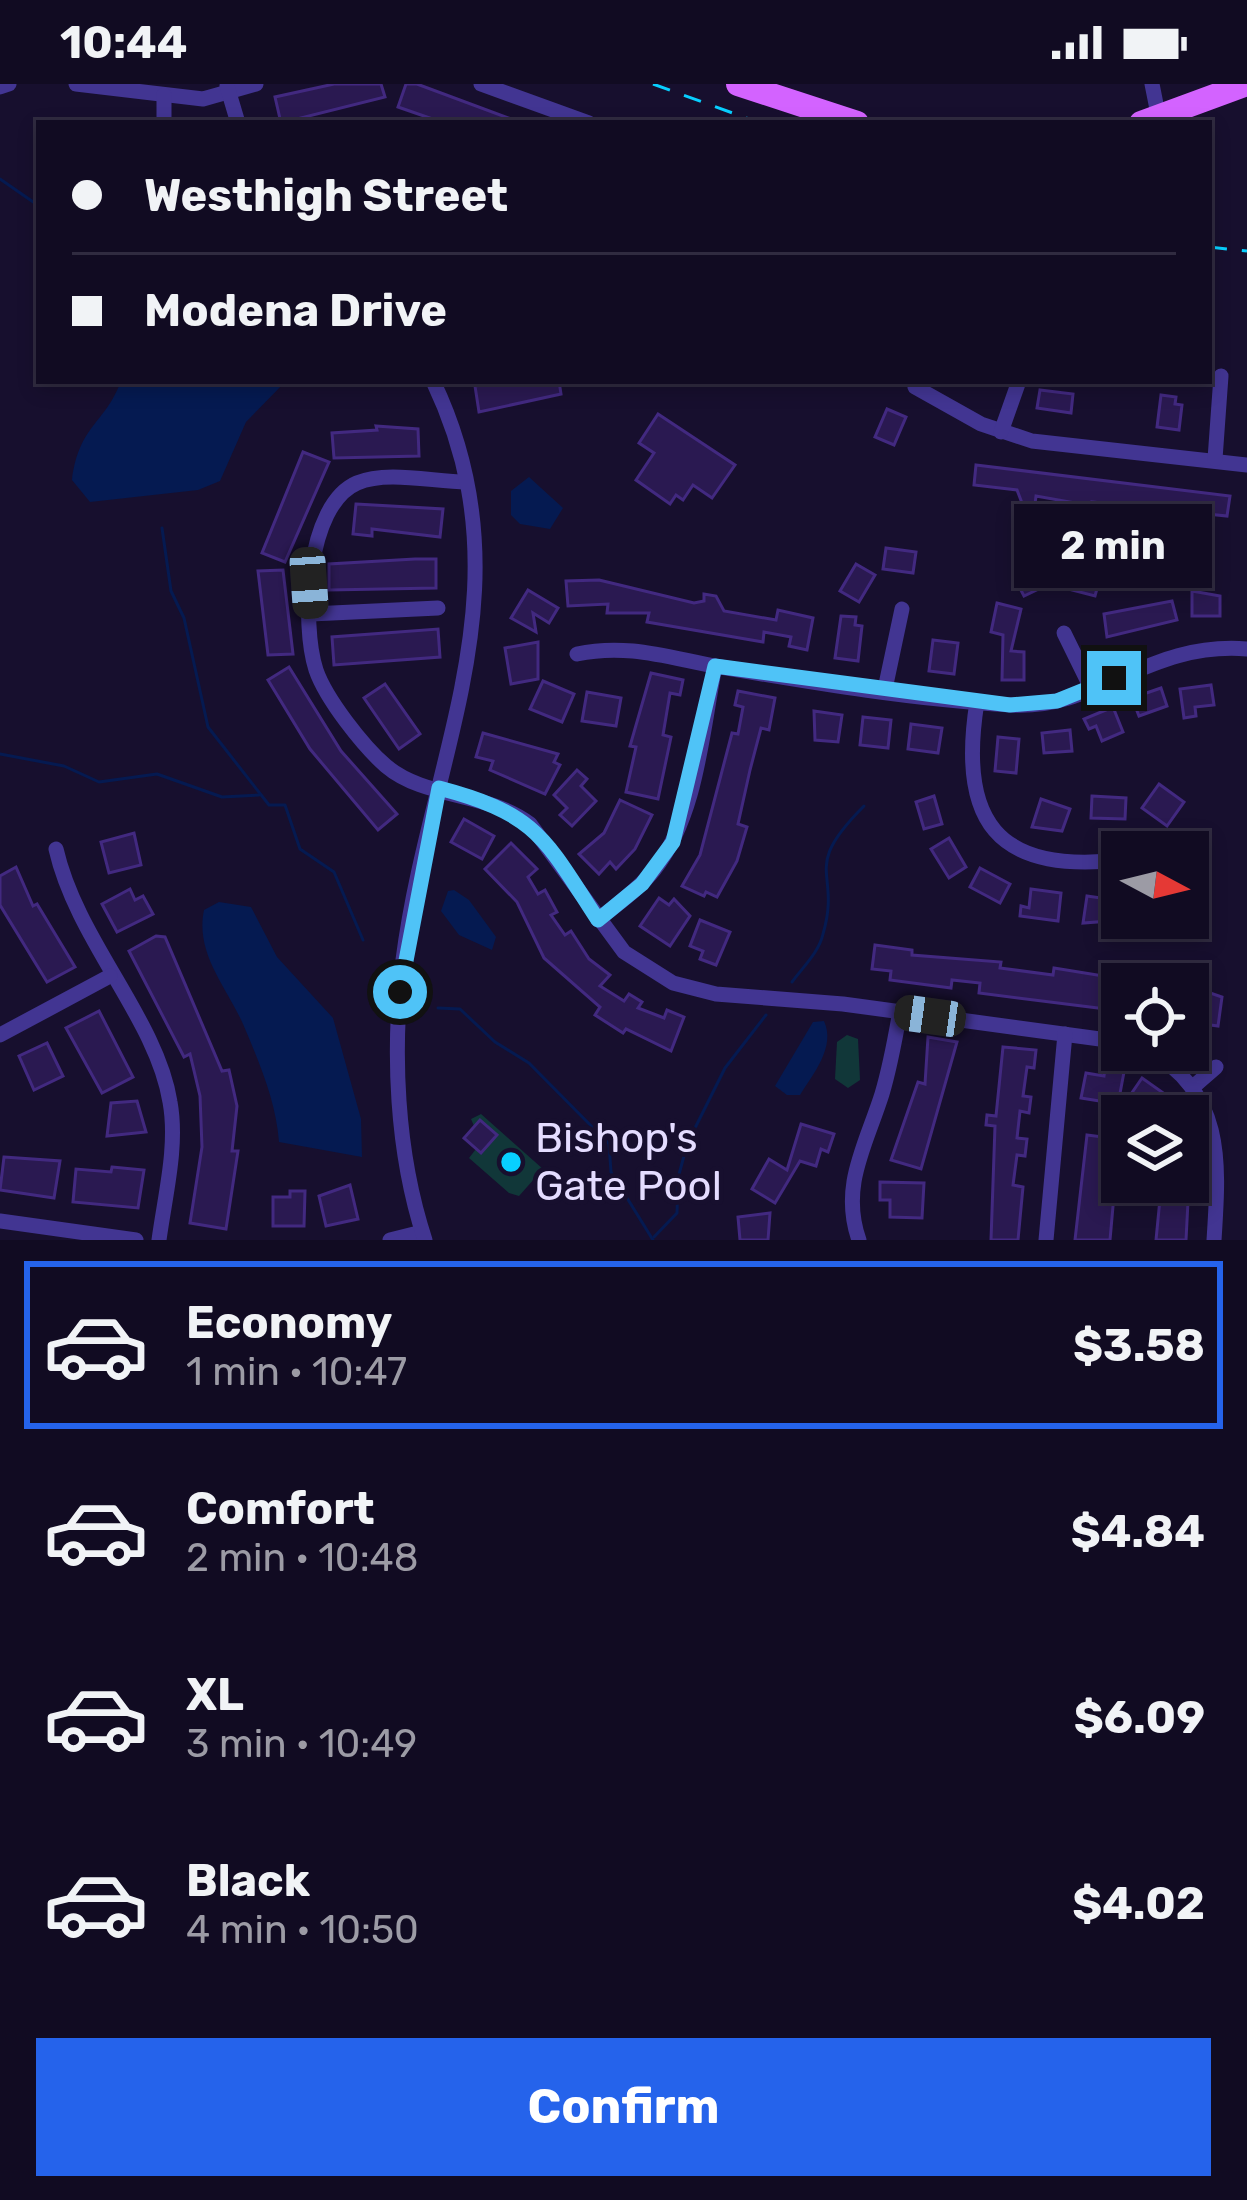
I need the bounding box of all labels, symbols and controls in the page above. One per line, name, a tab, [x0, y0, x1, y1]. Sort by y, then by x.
text: 10:44	[60, 16, 188, 69]
text: Westhigh Street	[144, 169, 508, 222]
text: Modena Drive	[144, 284, 447, 337]
callout: 2 min	[1015, 504, 1213, 588]
text: 2 min	[1060, 523, 1166, 569]
car	[289, 546, 329, 620]
route end	[1087, 651, 1141, 705]
north arrow	[1101, 831, 1209, 939]
map controls	[1101, 831, 1209, 1203]
button: locate	[1101, 963, 1209, 1071]
route start	[373, 965, 427, 1019]
car	[892, 993, 968, 1039]
button: layers	[1101, 1095, 1209, 1203]
place label: Bishop's Gate Pool	[535, 1113, 722, 1211]
marker: Bishop's Gate Pool	[498, 1149, 524, 1175]
icon: car	[42, 1291, 150, 1399]
text: Economy	[186, 1296, 392, 1349]
text: $3.58	[1073, 1319, 1205, 1372]
text: 1 min · 10:47	[186, 1349, 407, 1395]
icon: car	[42, 1477, 150, 1585]
text: Comfort	[186, 1482, 375, 1535]
text: $4.84	[1071, 1505, 1205, 1558]
text: 2 min · 10:48	[186, 1535, 419, 1581]
icon: car	[42, 1663, 150, 1771]
text: XL	[186, 1668, 244, 1721]
text: $6.09	[1074, 1691, 1205, 1744]
text: 3 min · 10:49	[186, 1721, 417, 1767]
icon: car	[42, 1849, 150, 1957]
text: Black	[186, 1854, 310, 1907]
text: $4.02	[1072, 1877, 1205, 1930]
text: 4 min · 10:50	[186, 1907, 419, 1953]
button: Confirm	[36, 2038, 1211, 2176]

